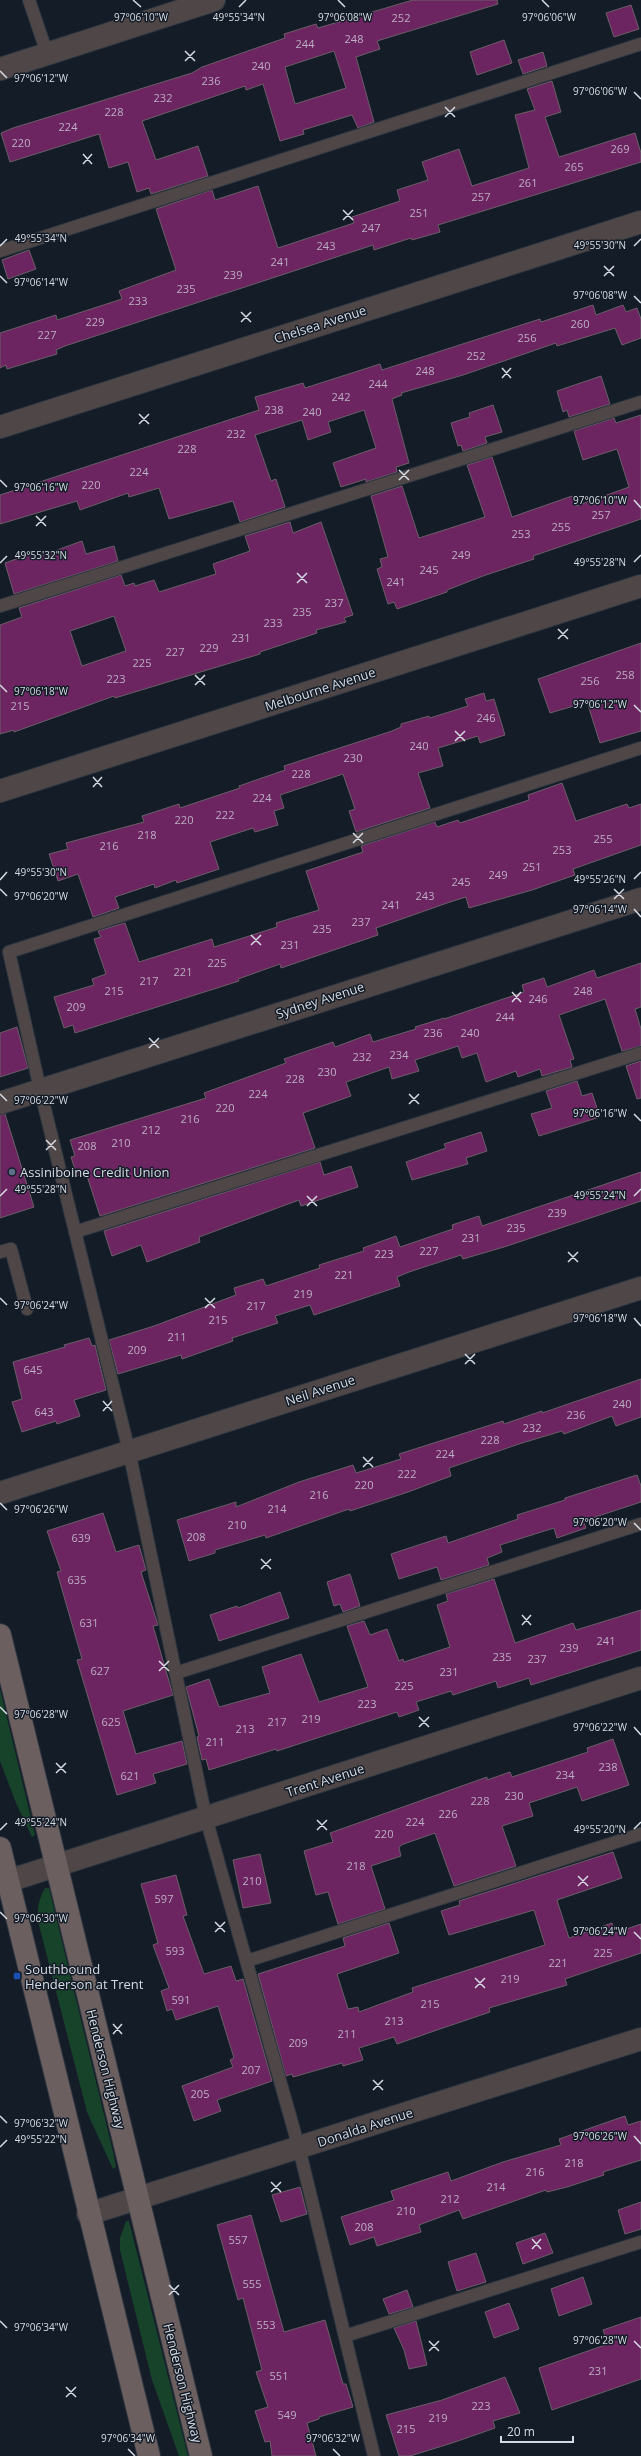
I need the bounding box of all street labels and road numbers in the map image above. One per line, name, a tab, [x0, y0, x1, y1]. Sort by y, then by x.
street label: Chelsea Avenue	[272, 301, 368, 347]
street label: Melbourne Avenue	[262, 663, 378, 715]
street label: Sydney Avenue	[273, 977, 367, 1023]
street label: Neil Avenue	[283, 1370, 357, 1410]
street label: Trent Avenue	[284, 1759, 366, 1801]
street label: Henderson Highway	[82, 2007, 130, 2131]
street label: Donalda Avenue	[315, 2103, 415, 2151]
street label: Henderson Highway	[159, 2321, 207, 2445]

